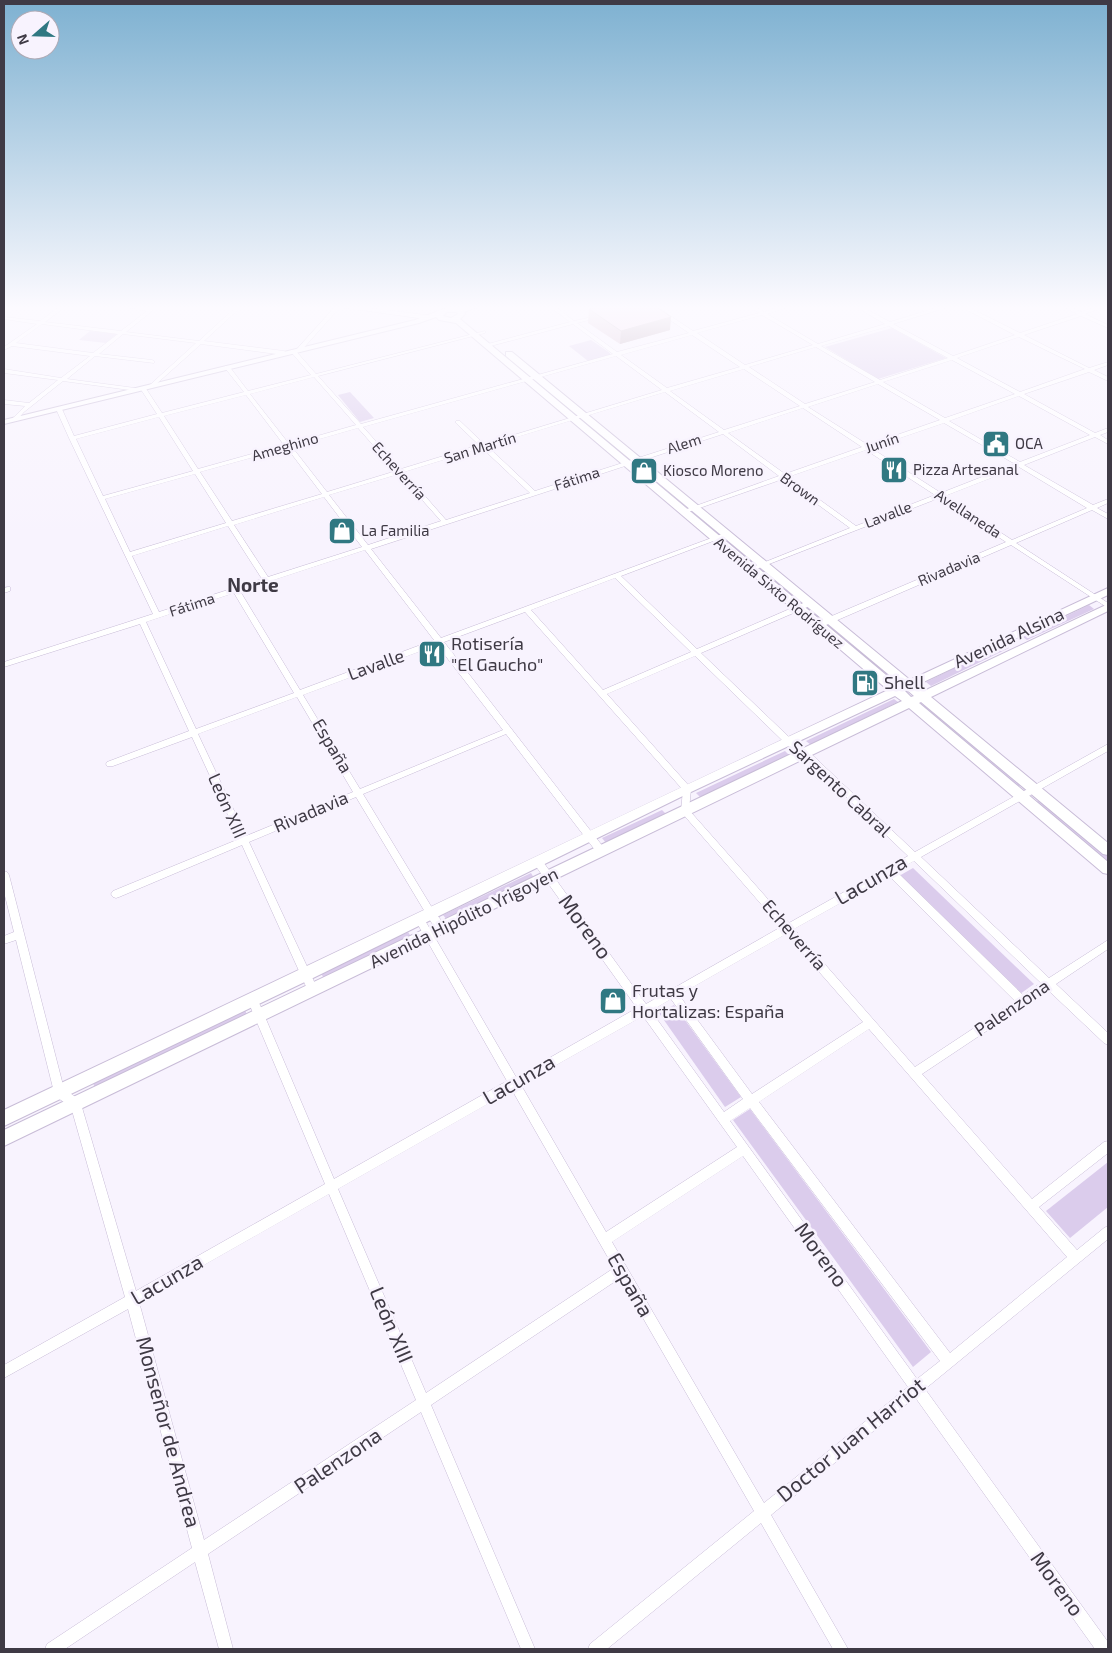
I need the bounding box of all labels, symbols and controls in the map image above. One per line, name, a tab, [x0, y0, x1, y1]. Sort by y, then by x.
north arrow	[10, 10, 60, 60]
text: N	[13, 32, 32, 47]
street label: Ameghino	[249, 428, 320, 464]
street label: San Martín	[442, 428, 518, 467]
street label: Junín	[862, 428, 901, 456]
street label: Alem	[664, 429, 703, 457]
public building icon: OCA	[981, 429, 1011, 459]
place label: OCA	[1015, 434, 1044, 452]
street label: Echeverría	[369, 437, 431, 503]
restaurant icon: Pizza Artesanal	[879, 455, 909, 485]
shop icon: Kiosco Moreno	[629, 456, 659, 486]
place label: Pizza Artesanal	[913, 460, 1019, 478]
place label: Kiosco Moreno	[663, 461, 764, 479]
street label: Fátima	[552, 462, 602, 494]
street label: Brown	[777, 468, 824, 509]
street label: Avellaneda	[932, 485, 1005, 541]
street label: Lavalle	[862, 497, 914, 531]
shop icon: La Familia	[327, 516, 357, 546]
place label: La Familia	[361, 521, 430, 539]
street label: Avenida Sixto Rodríguez	[711, 533, 848, 652]
street label: Rivadavia	[915, 547, 982, 589]
district label: Norte	[227, 573, 279, 596]
street label: Fátima	[167, 588, 217, 620]
street label: Avenida Alsina	[950, 602, 1067, 672]
place label: Rotisería "El Gaucho"	[451, 632, 543, 675]
restaurant icon: Rotisería "El Gaucho"	[417, 639, 447, 669]
street label: Lavalle	[344, 644, 407, 684]
fuel station icon: Shell	[850, 668, 880, 698]
place label: Shell	[884, 671, 926, 693]
street label: España	[308, 714, 358, 777]
street label: Sargento Cabral	[785, 735, 897, 841]
street label: León XIII	[204, 770, 252, 841]
street label: Rivadavia	[270, 786, 351, 837]
street label: Lacunza	[830, 848, 911, 909]
street label: Avenida Hipólito Yrigoyen	[366, 862, 561, 972]
street label: Moreno	[554, 889, 618, 963]
street label: Echeverría	[758, 894, 832, 974]
street label: Palenzona	[970, 974, 1053, 1040]
place label: Frutas y Hortalizas: España	[632, 979, 784, 1022]
shop icon: Frutas y Hortalizas: España	[598, 986, 628, 1016]
street label: Lacunza	[478, 1048, 559, 1109]
street label: Moreno	[790, 1217, 854, 1291]
street label: Lacunza	[126, 1248, 207, 1309]
street label: España	[603, 1248, 660, 1321]
street label: León XIII	[365, 1283, 420, 1366]
street label: Monseñor de Andrea	[132, 1333, 207, 1530]
street label: Doctor Juan Harriot	[771, 1371, 929, 1506]
street label: Palenzona	[289, 1421, 386, 1498]
street label: Moreno	[1026, 1546, 1090, 1620]

